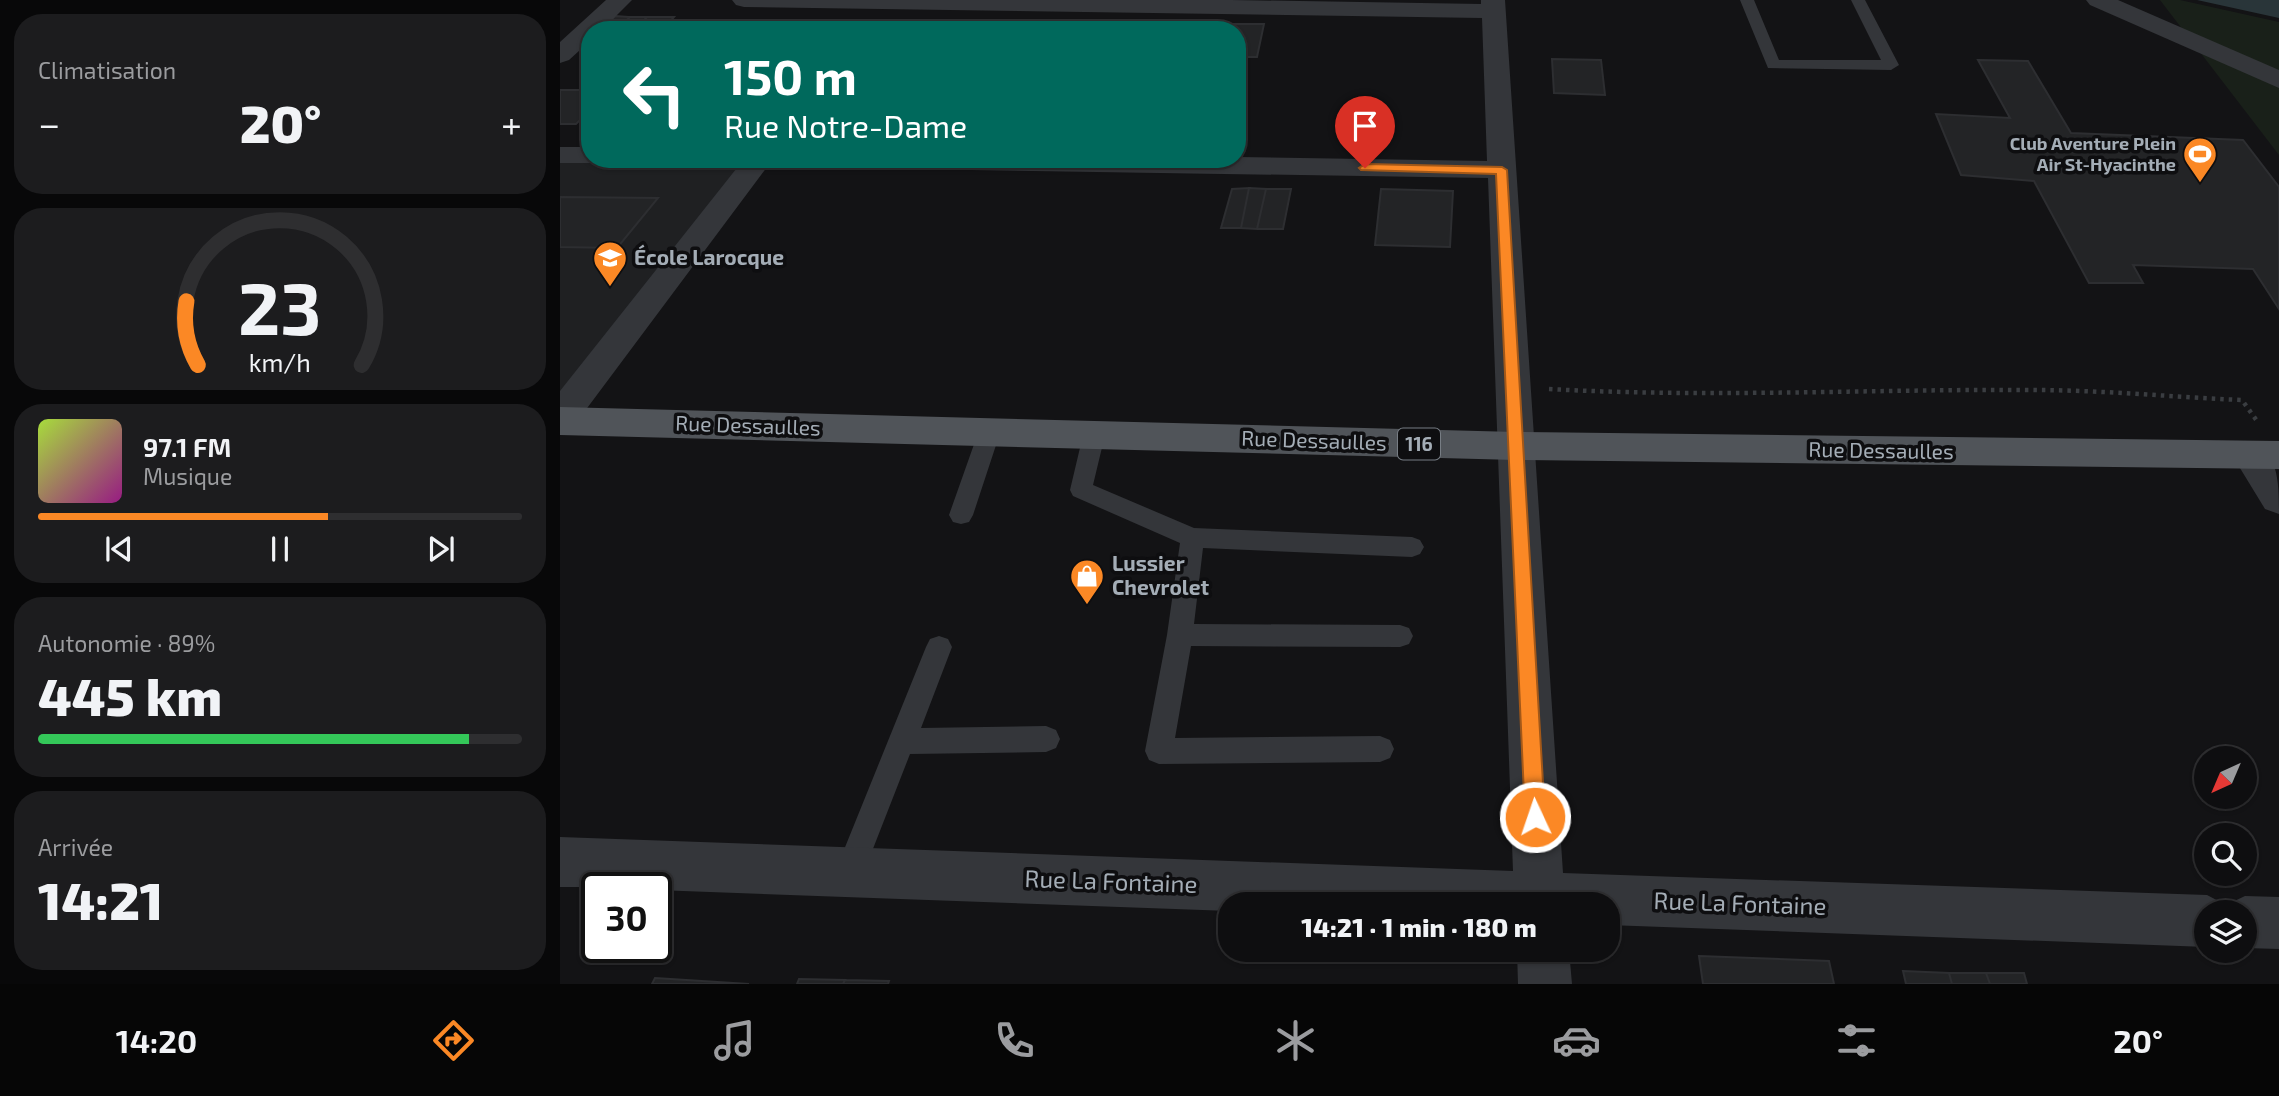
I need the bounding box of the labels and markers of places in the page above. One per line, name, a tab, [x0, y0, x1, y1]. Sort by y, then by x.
pin	[1335, 96, 1395, 168]
place label: Club Aventure Plein Air St-Hyacinthe	[2010, 132, 2176, 175]
sports icon: Club Aventure Plein Air St-Hyacinthe	[2181, 135, 2219, 184]
school or university icon: École Larocque	[591, 239, 629, 288]
place label: École Larocque	[634, 244, 784, 269]
place label: Lussier Chevrolet	[1112, 550, 1210, 599]
shop icon: Lussier Chevrolet	[1068, 557, 1106, 606]

